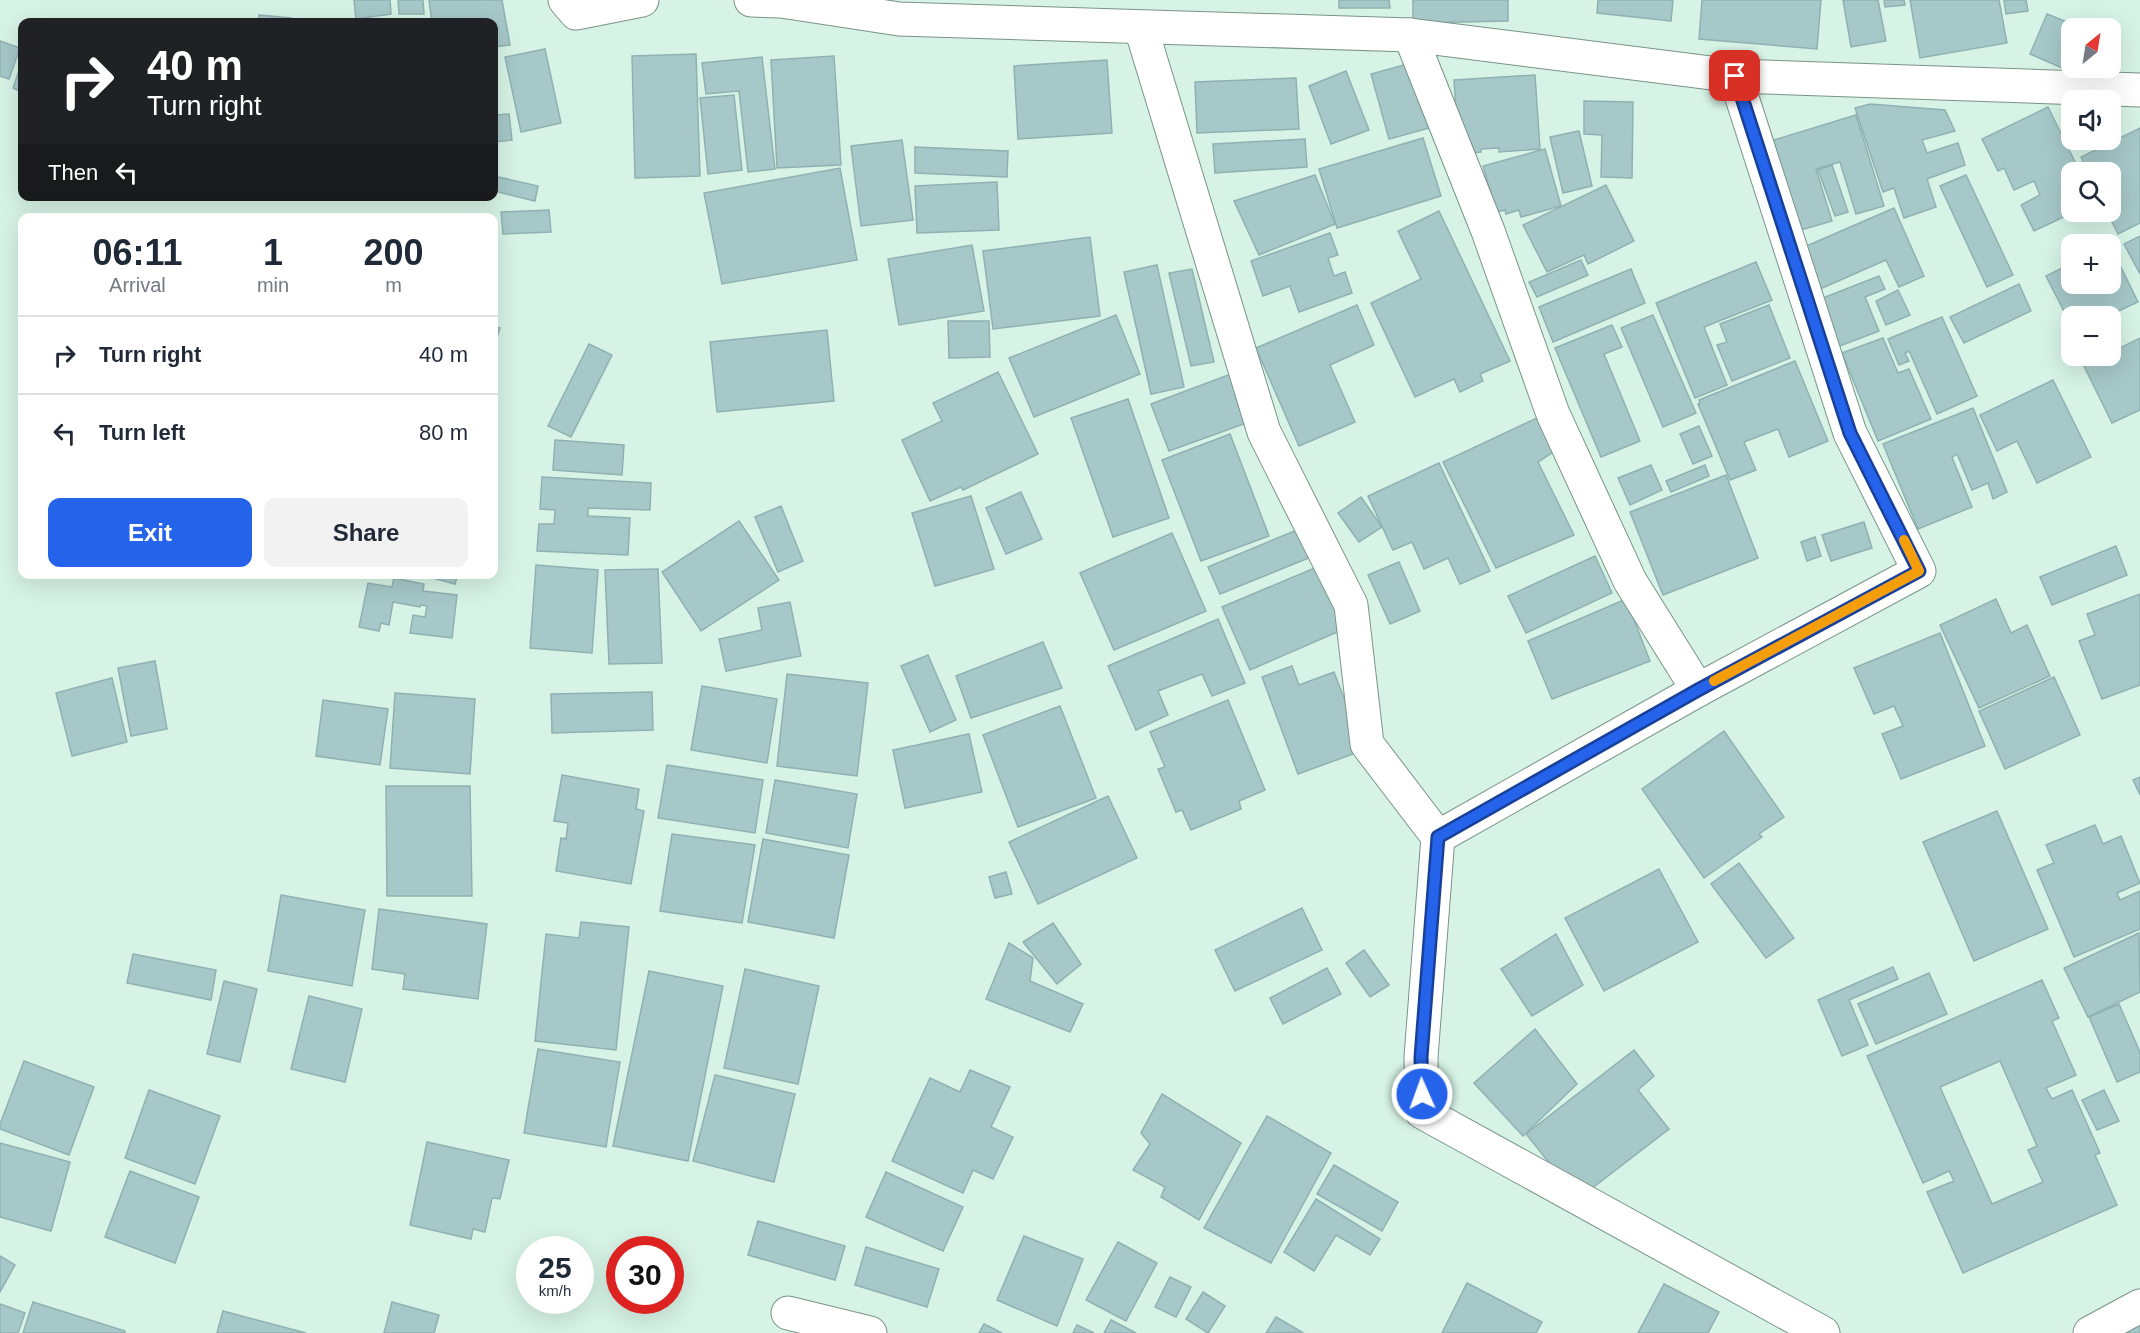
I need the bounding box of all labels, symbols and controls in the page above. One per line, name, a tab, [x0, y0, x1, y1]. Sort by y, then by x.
north arrow	[2061, 18, 2121, 78]
map controls	[2061, 18, 2121, 366]
icon: right	[48, 42, 126, 120]
text: 40 m	[147, 42, 243, 89]
pin	[1709, 50, 1760, 101]
icon: arrive	[1718, 59, 1751, 92]
button: sound	[2061, 90, 2121, 150]
text: Turn right	[147, 91, 262, 121]
icon: left	[110, 156, 143, 189]
text: Then	[48, 160, 98, 185]
button: search	[2061, 162, 2121, 222]
text: 06:11	[92, 232, 182, 273]
text: 1	[263, 232, 283, 273]
text: 200	[364, 232, 424, 273]
button: +	[2061, 234, 2121, 294]
text: Arrival	[109, 274, 166, 296]
text: min	[257, 274, 289, 296]
text: m	[385, 274, 402, 296]
button: −	[2061, 306, 2121, 366]
icon: right	[48, 339, 81, 372]
text: Turn right	[99, 342, 201, 367]
text: 40 m	[419, 342, 468, 367]
icon: left	[48, 417, 81, 450]
text: Turn left	[99, 420, 185, 445]
text: 80 m	[419, 420, 468, 445]
button: Exit	[48, 498, 252, 567]
button: Share	[264, 498, 468, 567]
position arrow	[1390, 1062, 1454, 1126]
speed limit sign: 30	[606, 1236, 684, 1314]
text: 25	[538, 1251, 572, 1284]
text: km/h	[539, 1282, 571, 1299]

